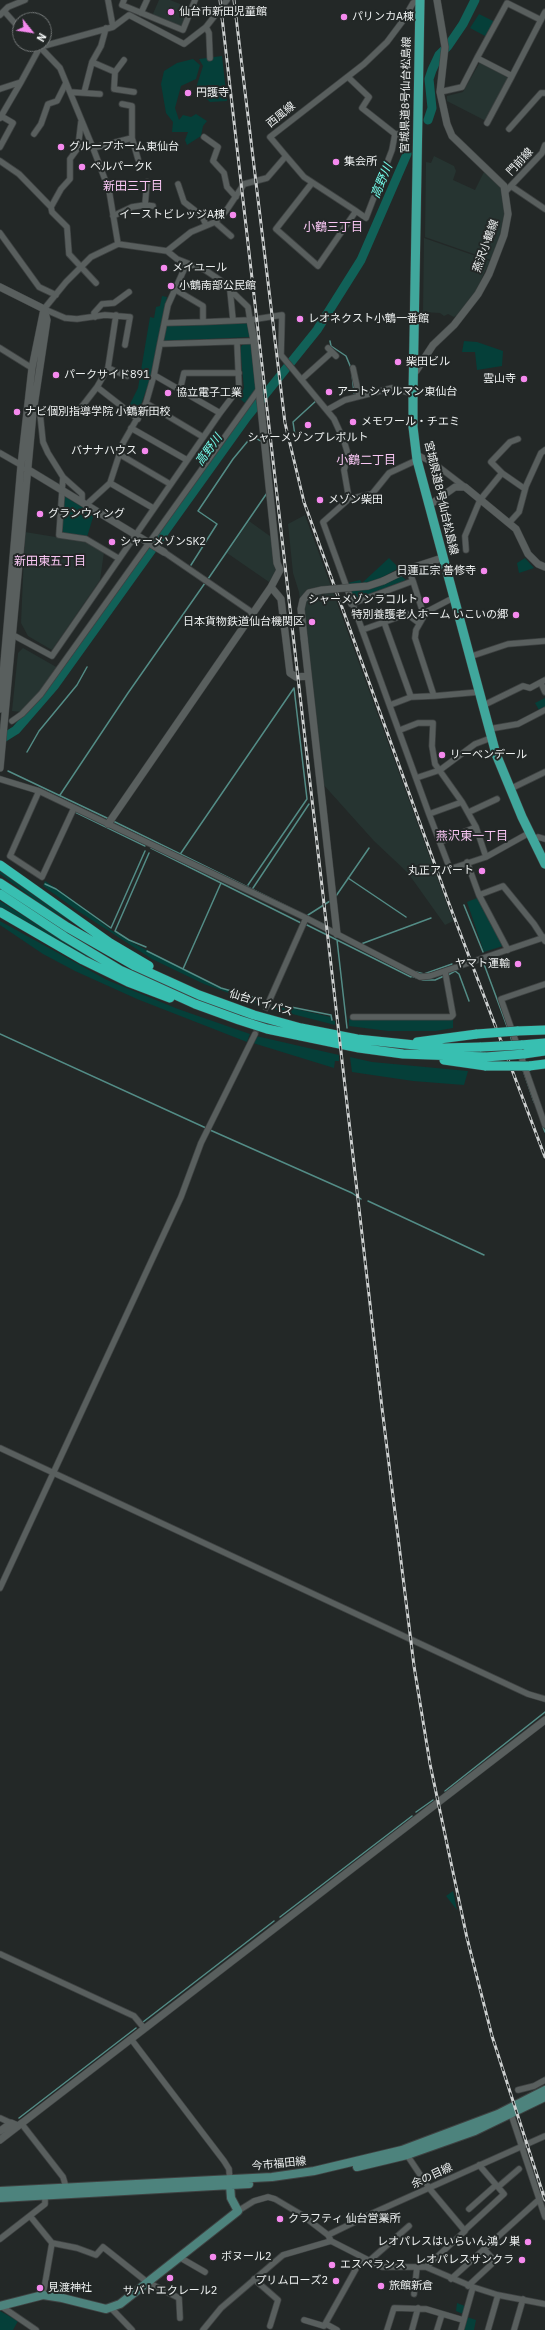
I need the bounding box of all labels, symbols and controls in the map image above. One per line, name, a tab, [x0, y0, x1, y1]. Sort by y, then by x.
place label: 仙台市新田児童館	[179, 5, 267, 19]
marker: 仙台市新田児童館	[166, 7, 176, 17]
place label: パリンカA棟	[352, 10, 414, 24]
north arrow	[12, 12, 52, 52]
marker: パリンカA棟	[339, 12, 349, 22]
text: N	[33, 31, 50, 44]
street label: 宮城県道8号仙台松島線	[398, 37, 414, 153]
place label: 円護寺	[196, 86, 229, 100]
marker: 円護寺	[183, 88, 193, 98]
street label: 西風線	[264, 99, 298, 131]
place label: グループホーム東仙台	[69, 140, 179, 154]
marker: グループホーム東仙台	[56, 142, 66, 152]
street label: 門前線	[504, 145, 536, 179]
place label: 集会所	[344, 155, 377, 169]
marker: 集会所	[331, 157, 341, 167]
place label: ベルパークK	[90, 160, 152, 174]
marker: ベルパークK	[77, 162, 87, 172]
water label: 高野川	[368, 162, 396, 200]
district label: 新田三丁目	[103, 180, 163, 194]
place label: イーストビレッジA棟	[119, 208, 225, 222]
marker: イーストビレッジA棟	[228, 210, 238, 220]
street label: 燕沢小鶴線	[470, 218, 502, 274]
district label: 小鶴三丁目	[303, 221, 363, 235]
place label: メイユール	[172, 261, 227, 275]
marker: メイユール	[159, 263, 169, 273]
place label: 小鶴南部公民館	[179, 279, 256, 293]
marker: 小鶴南部公民館	[166, 281, 176, 291]
place label: レオネクスト小鶴一番館	[308, 312, 429, 326]
marker: レオネクスト小鶴一番館	[295, 314, 305, 324]
place label: 柴田ビル	[406, 355, 450, 369]
marker: 柴田ビル	[393, 357, 403, 367]
place label: パークサイド891	[64, 368, 150, 382]
marker: パークサイド891	[51, 370, 61, 380]
place label: 雲山寺	[483, 372, 516, 386]
marker: 雲山寺	[519, 374, 529, 384]
place label: アートシャルマン東仙台	[337, 385, 457, 399]
place label: 協立電子工業	[176, 386, 242, 400]
marker: アートシャルマン東仙台	[324, 387, 334, 397]
marker: 協立電子工業	[163, 388, 173, 398]
place label: ナビ個別指導学院 小鶴新田校	[25, 405, 171, 419]
marker: ナビ個別指導学院 小鶴新田校	[12, 407, 22, 417]
place label: メモワール・チエミ	[361, 415, 460, 429]
marker: メモワール・チエミ	[348, 417, 358, 427]
marker: シャーメゾンプレポルト	[303, 420, 313, 430]
water label: 高野川	[193, 431, 225, 469]
place label: シャーメゾンプレポルト	[248, 431, 368, 445]
street label: 宮城県道8号仙台松島線	[421, 440, 461, 556]
place label: バナナハウス	[71, 444, 137, 458]
marker: バナナハウス	[140, 446, 150, 456]
district label: 小鶴二丁目	[336, 454, 396, 468]
place label: メゾン柴田	[328, 493, 383, 507]
marker: メゾン柴田	[315, 495, 325, 505]
place label: グランウィング	[48, 507, 125, 521]
marker: グランウィング	[35, 509, 45, 519]
place label: シャーメゾンSK2	[120, 535, 206, 549]
marker: シャーメゾンSK2	[107, 537, 117, 547]
district label: 新田東五丁目	[14, 555, 86, 569]
place label: 日蓮正宗 善修寺	[396, 564, 476, 578]
marker: 日蓮正宗 善修寺	[479, 566, 489, 576]
place label: シャーメゾンラコルト	[308, 593, 418, 607]
marker: シャーメゾンラコルト	[421, 595, 431, 605]
place label: 特別養護老人ホーム いこいの郷	[351, 608, 508, 622]
marker: 特別養護老人ホーム いこいの郷	[511, 610, 521, 620]
place label: 日本貨物鉄道仙台機関区	[183, 615, 304, 629]
marker: 日本貨物鉄道仙台機関区	[307, 617, 317, 627]
place label: リーベンデール	[450, 748, 527, 762]
marker: リーベンデール	[437, 750, 447, 760]
district label: 燕沢東一丁目	[436, 830, 508, 844]
place label: 丸正アパート	[408, 864, 474, 878]
marker: 丸正アパート	[477, 866, 487, 876]
place label: ヤマト運輸	[455, 957, 510, 971]
marker: ヤマト運輸	[513, 959, 523, 969]
street label: 仙台バイパス	[228, 987, 294, 1019]
street label: 今市福田線	[251, 2155, 307, 2173]
street label: 余の目線	[409, 2161, 455, 2191]
place label: クラフティ 仙台営業所	[288, 2212, 401, 2226]
marker: クラフティ 仙台営業所	[275, 2214, 285, 2224]
place label: レオパレスはいらいん鴻ノ巣	[377, 2235, 520, 2249]
marker: レオパレスはいらいん鴻ノ巣	[523, 2237, 533, 2247]
place label: ボヌール2	[221, 2250, 272, 2264]
marker: ボヌール2	[208, 2252, 218, 2262]
place label: レオパレスサンクラ	[415, 2253, 514, 2267]
marker: レオパレスサンクラ	[517, 2255, 527, 2265]
place label: エスペランス	[340, 2258, 406, 2272]
marker: エスペランス	[327, 2260, 337, 2270]
marker: サバトエクレール2	[165, 2273, 175, 2283]
place label: プリムローズ2	[255, 2274, 328, 2288]
marker: プリムローズ2	[331, 2276, 341, 2286]
place label: 旅館新倉	[389, 2279, 433, 2293]
place label: 見渡神社	[48, 2281, 92, 2295]
marker: 旅館新倉	[376, 2281, 386, 2291]
marker: 見渡神社	[35, 2283, 45, 2293]
place label: サバトエクレール2	[123, 2284, 217, 2298]

